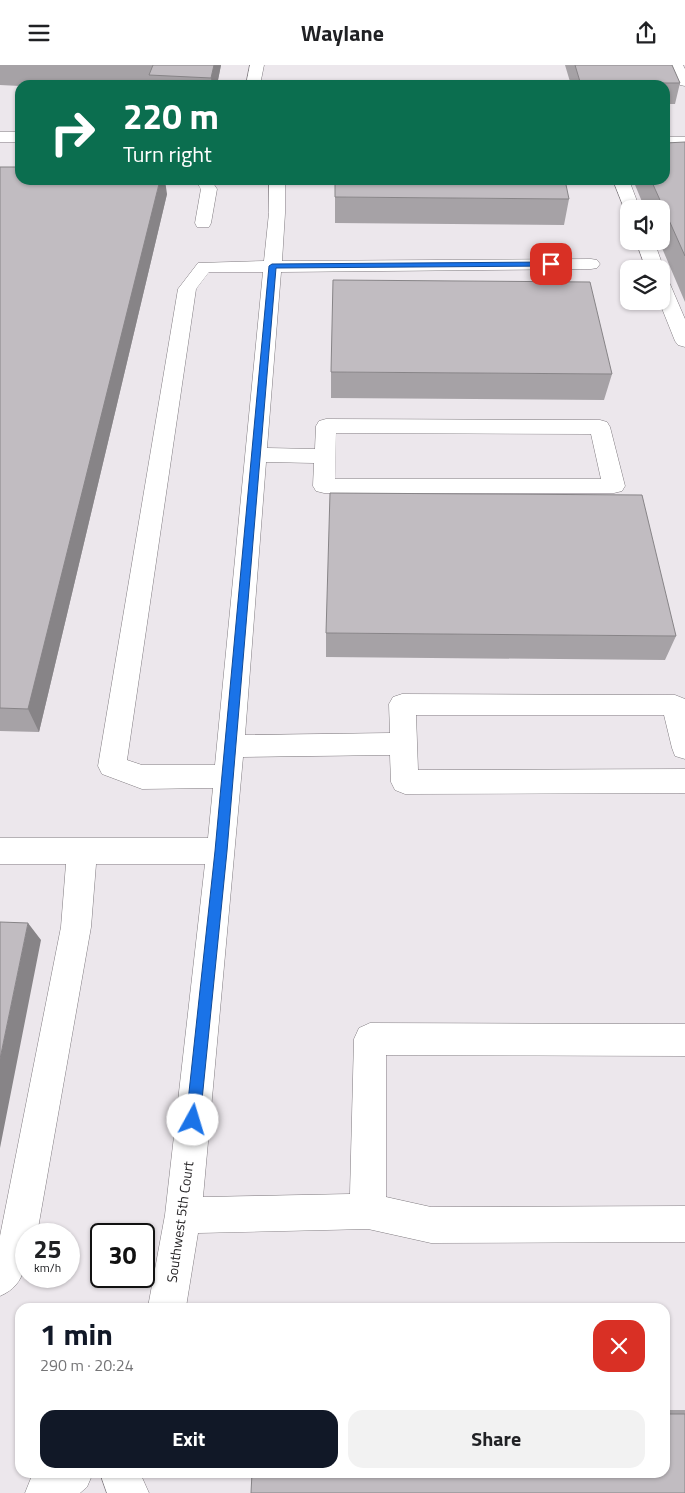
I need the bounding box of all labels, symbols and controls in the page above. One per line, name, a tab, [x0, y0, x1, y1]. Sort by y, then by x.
text: Waylane	[301, 16, 384, 50]
icon: menu	[25, 19, 53, 47]
icon: share	[632, 19, 660, 47]
text: 220 m	[123, 89, 219, 143]
icon: right	[40, 100, 105, 165]
text: Turn right	[123, 137, 212, 171]
map controls	[620, 200, 670, 310]
button: sound	[620, 200, 670, 250]
pin	[530, 243, 572, 285]
icon: arrive	[537, 250, 565, 278]
button: layers	[620, 260, 670, 310]
position arrow	[166, 1093, 218, 1145]
street label: Southwest 5th Court	[161, 1160, 198, 1284]
speed limit sign: 30	[90, 1223, 155, 1288]
text: 25	[33, 1230, 62, 1268]
text: km/h	[34, 1258, 61, 1277]
text: 1 min	[40, 1311, 113, 1357]
button: close	[593, 1320, 645, 1372]
text: 290 m · 20:24	[40, 1353, 134, 1377]
button: Exit	[40, 1410, 338, 1468]
button: Share	[348, 1410, 645, 1468]

